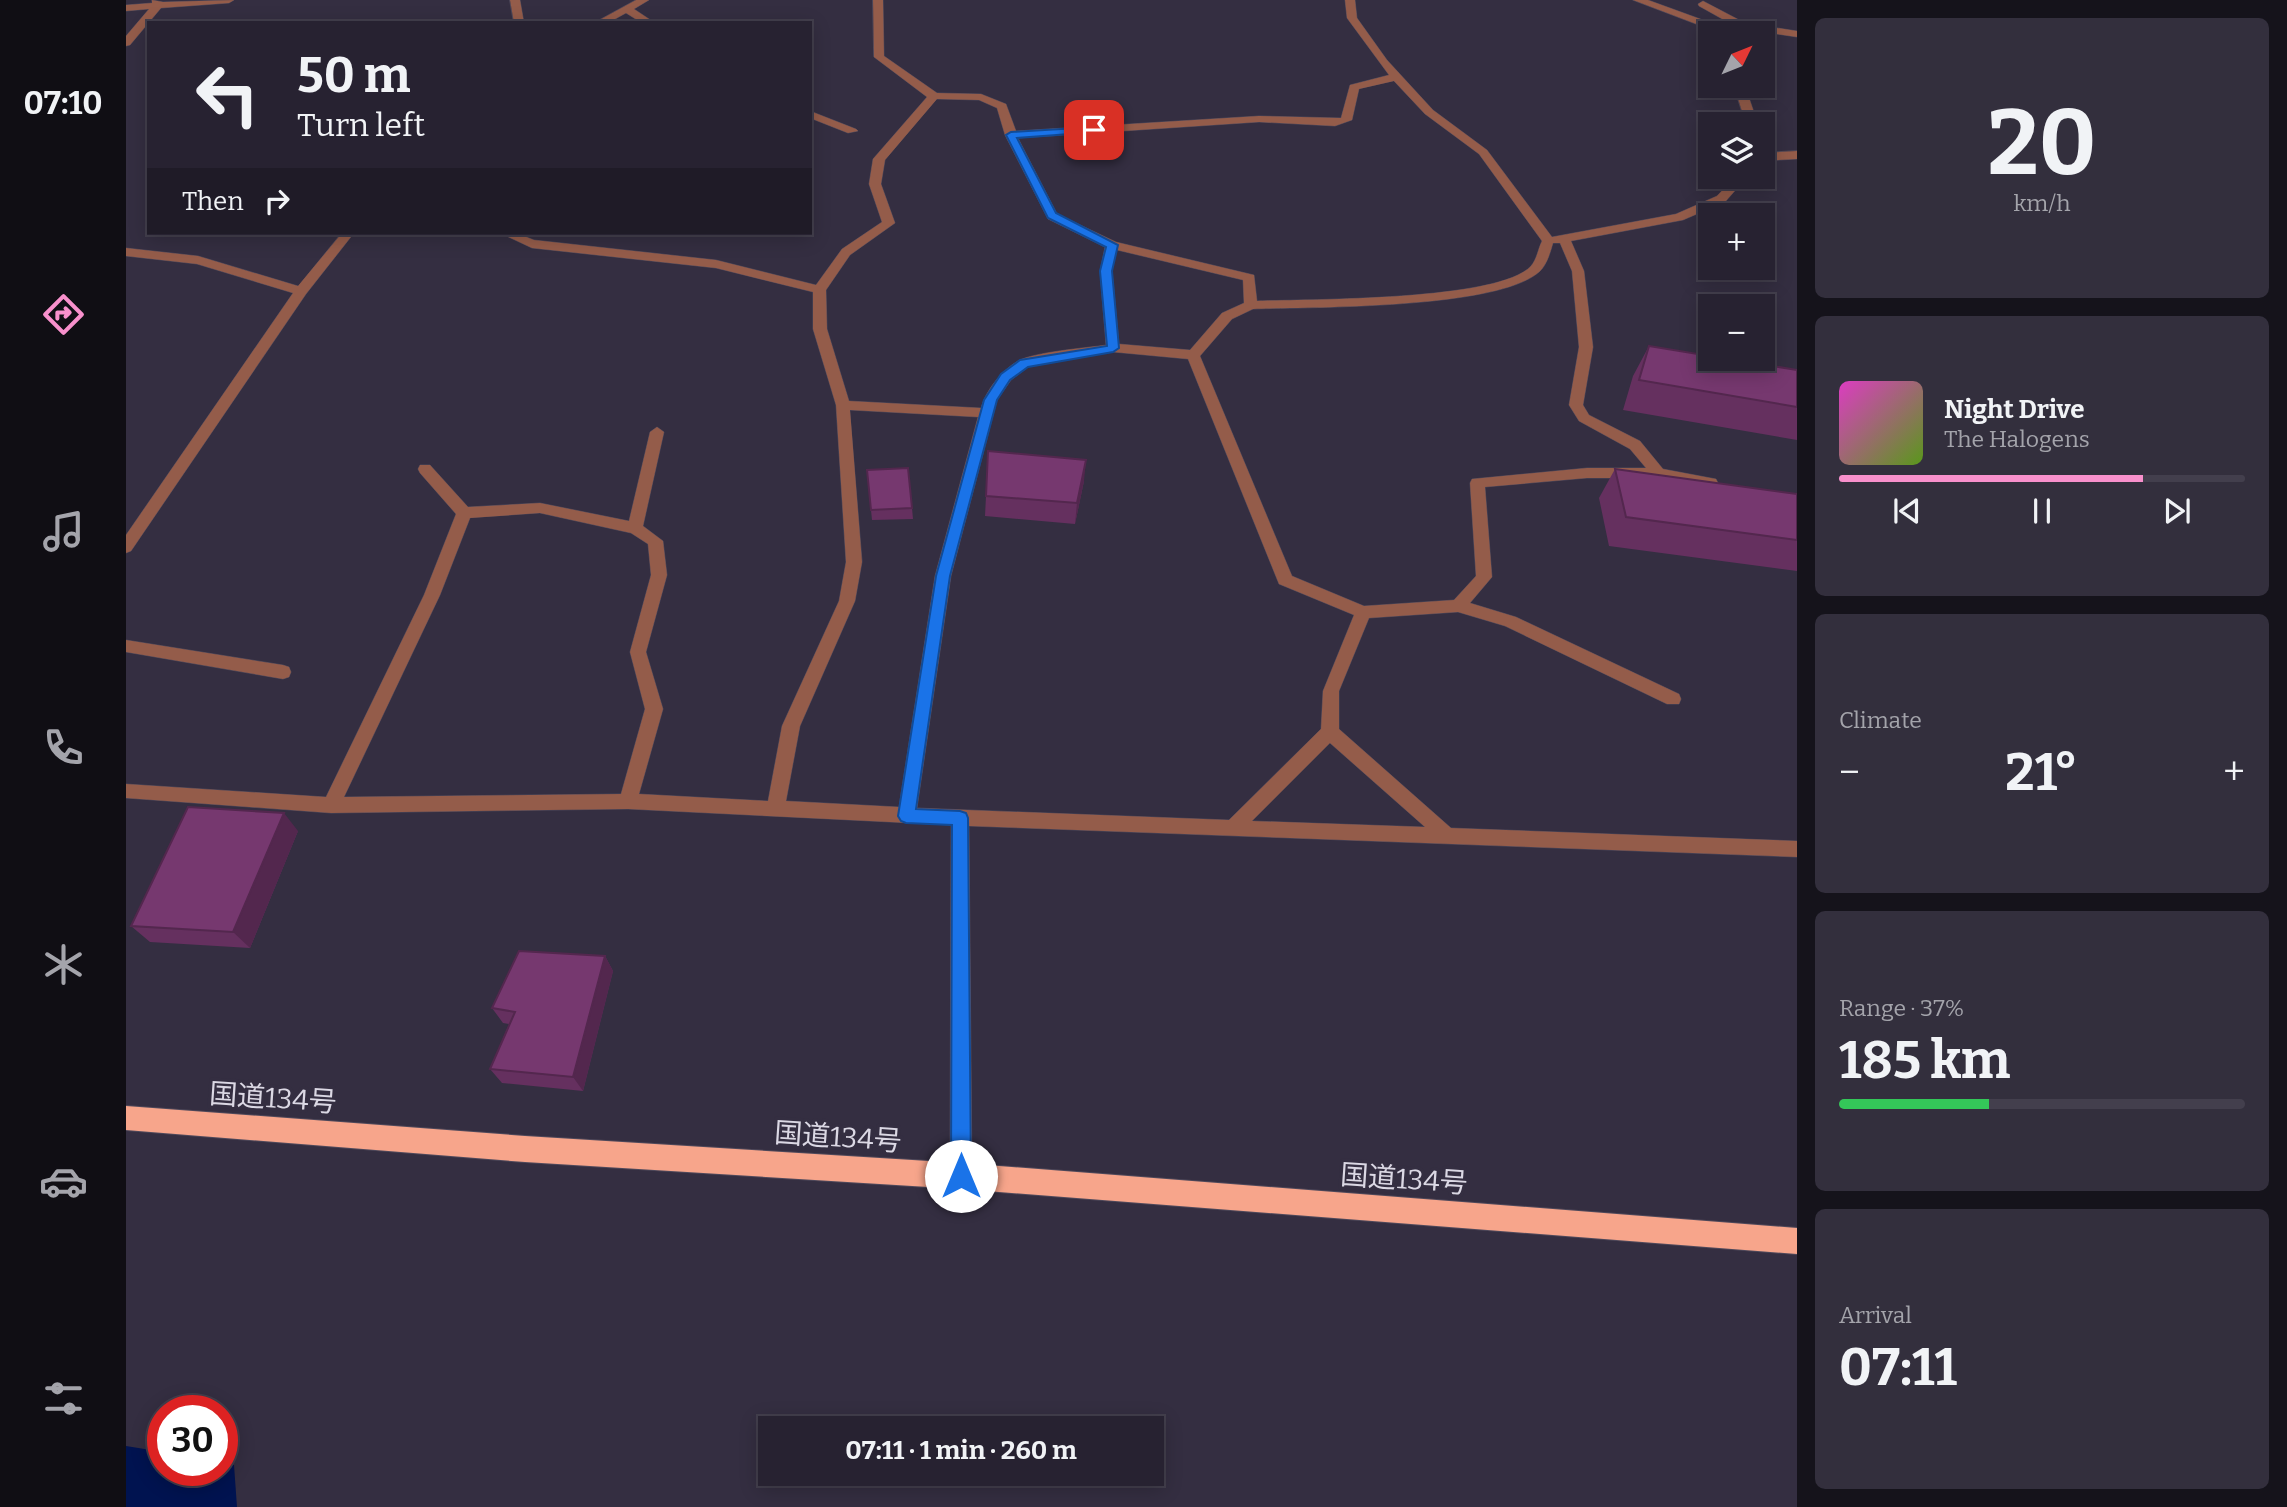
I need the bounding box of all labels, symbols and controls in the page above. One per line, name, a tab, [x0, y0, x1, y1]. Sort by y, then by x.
north arrow	[1698, 21, 1774, 98]
map controls	[1698, 21, 1775, 371]
text: 50 m	[297, 46, 410, 105]
icon: left	[182, 49, 273, 140]
text: 07:10	[23, 84, 103, 122]
text: 20	[1987, 89, 2097, 198]
pin	[1064, 100, 1124, 160]
text: Turn left	[297, 106, 425, 144]
icon: arrive	[1075, 111, 1113, 149]
button: layers	[1698, 112, 1775, 189]
icon: right	[258, 182, 296, 220]
text: Then	[182, 186, 244, 217]
text: km/h	[2014, 189, 2070, 217]
button: +	[1698, 203, 1775, 280]
icon: directions	[39, 290, 88, 339]
button: −	[1698, 294, 1775, 371]
text: Night Drive	[1944, 394, 2085, 425]
text: The Halogens	[1944, 425, 2090, 453]
icon: previous	[1888, 492, 1926, 530]
icon: pause	[2023, 492, 2061, 530]
icon: next	[2158, 492, 2196, 530]
icon: music	[39, 507, 88, 556]
text: Climate	[1839, 706, 1922, 734]
icon: phone	[39, 723, 88, 772]
text: 21°	[2005, 741, 2078, 804]
text: −	[1839, 749, 1860, 795]
text: +	[2223, 749, 2245, 795]
icon: climate	[39, 940, 88, 989]
text: Range · 37%	[1839, 994, 1964, 1022]
text: 185 km	[1839, 1029, 2010, 1092]
street label: 国道134号	[208, 1077, 338, 1119]
street label: 国道134号	[773, 1116, 903, 1158]
position arrow	[924, 1139, 998, 1213]
icon: car	[39, 1157, 88, 1206]
street label: 国道134号	[1339, 1158, 1469, 1200]
text: Arrival	[1839, 1301, 1912, 1329]
text: 07:11	[1839, 1336, 1957, 1399]
icon: filters	[39, 1374, 88, 1423]
speed limit sign: 30	[147, 1395, 238, 1486]
text: 07:11 · 1 min · 260 m	[845, 1435, 1077, 1466]

